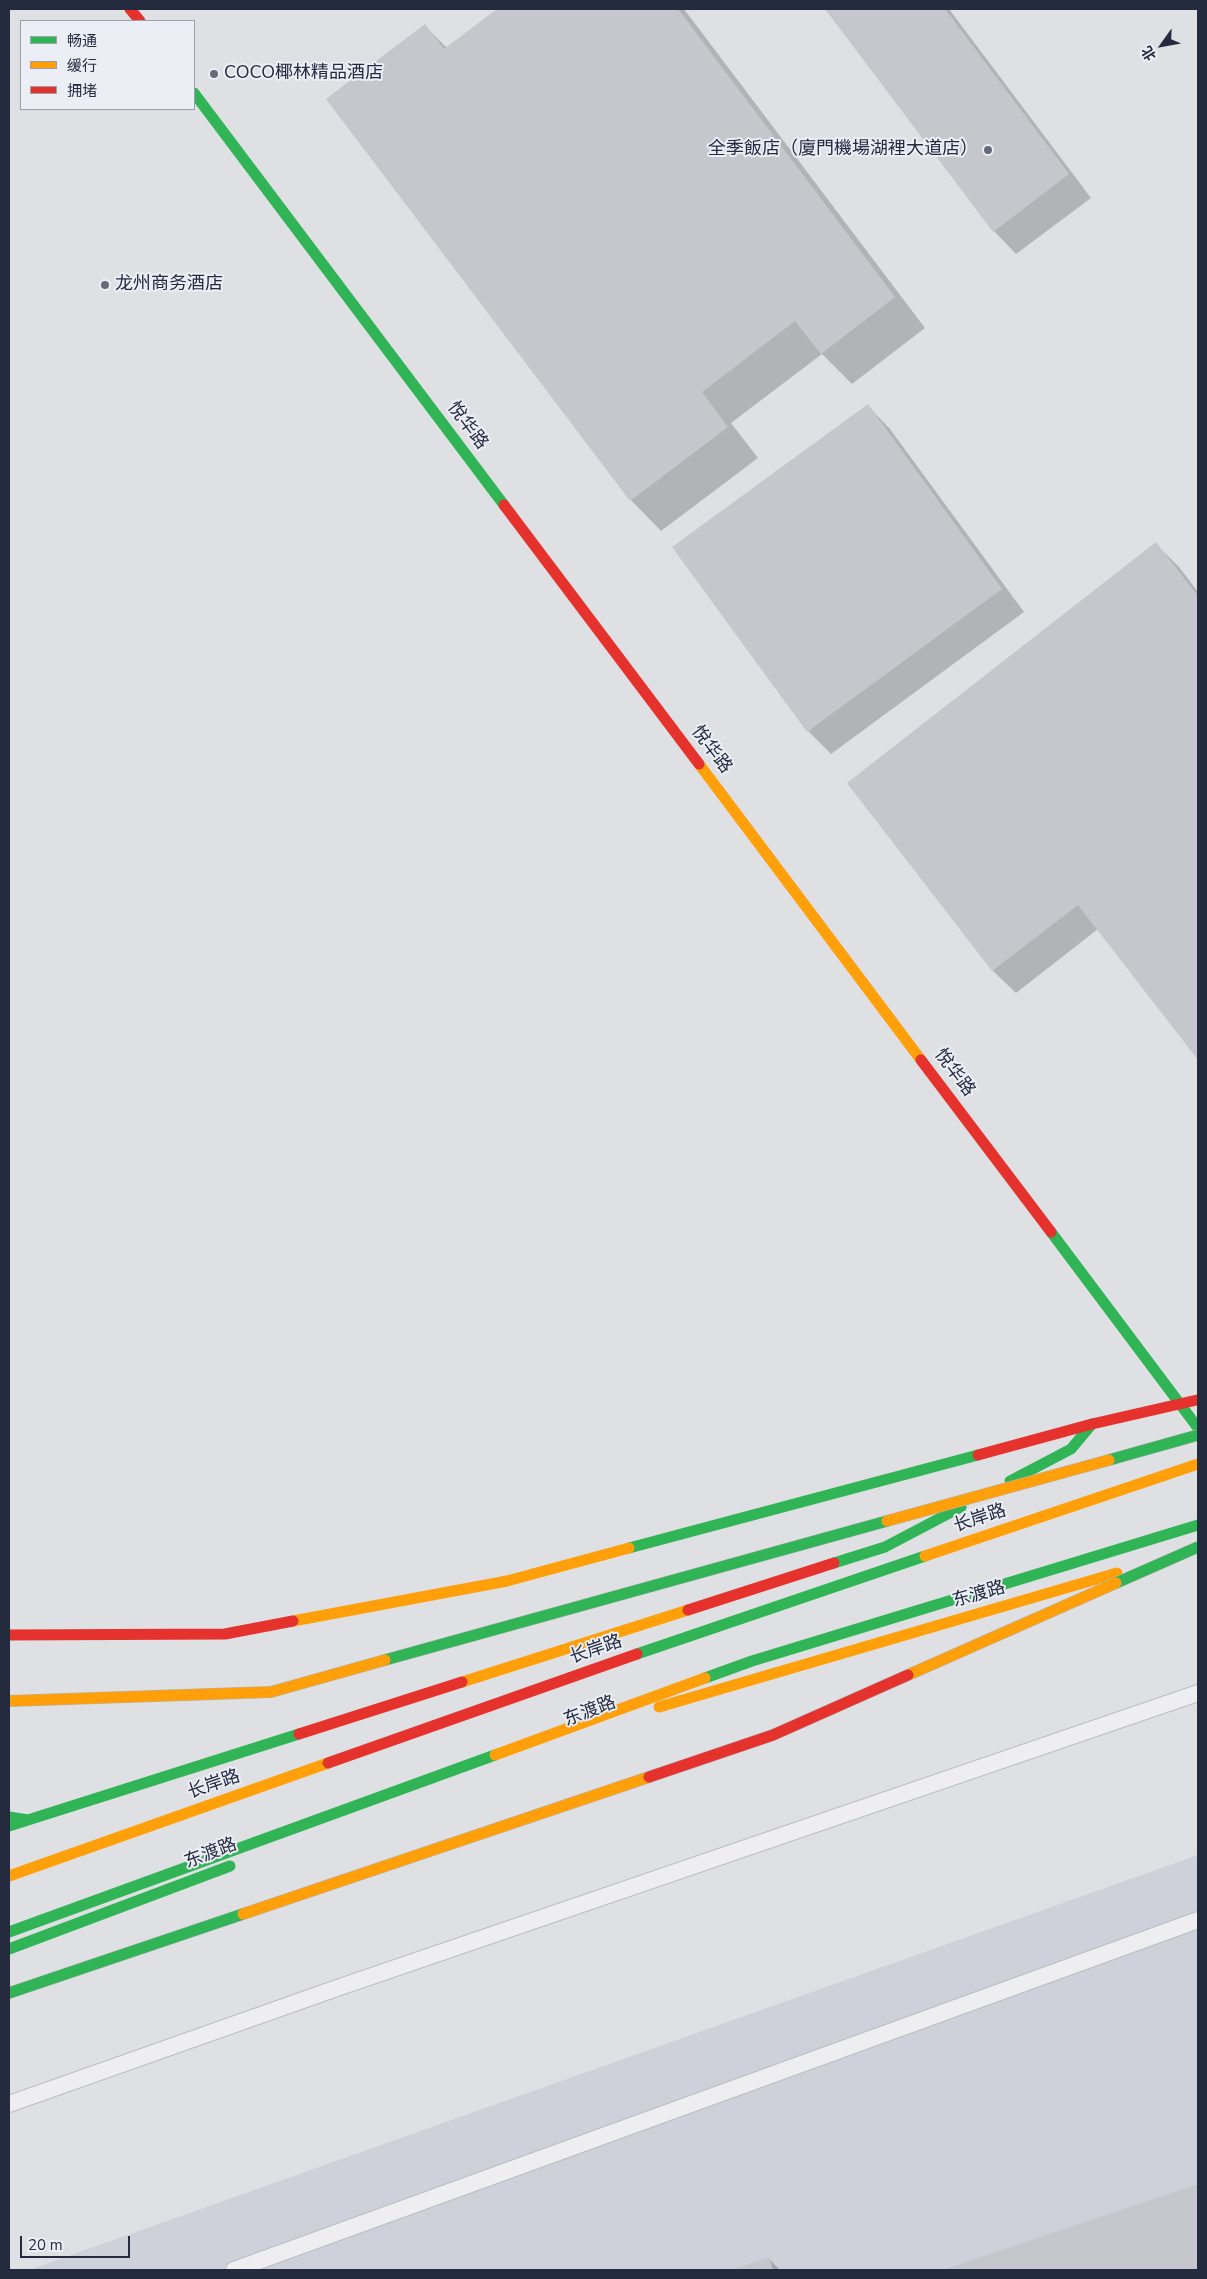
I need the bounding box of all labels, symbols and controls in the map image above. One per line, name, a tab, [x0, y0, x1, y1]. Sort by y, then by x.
legend	[20, 20, 195, 110]
north arrow	[1137, 20, 1187, 70]
text: 畅通	[67, 31, 97, 51]
text: 北	[1137, 42, 1161, 64]
text: 缓行	[67, 56, 97, 76]
place label: COCO椰林精品酒店	[224, 63, 383, 85]
marker: COCO椰林精品酒店	[208, 68, 220, 80]
text: 拥堵	[67, 81, 97, 101]
place label: 全季飯店（廈門機場湖裡大道店）	[708, 139, 978, 161]
marker: 全季飯店（廈門機場湖裡大道店）	[982, 144, 994, 156]
place label: 龙州商务酒店	[115, 274, 223, 296]
marker: 龙州商务酒店	[99, 279, 111, 291]
street label: 悅华路	[442, 398, 492, 454]
street label: 悅华路	[686, 722, 736, 778]
street label: 悅华路	[929, 1045, 979, 1101]
street label: 长岸路	[951, 1500, 1009, 1538]
street label: 东渡路	[950, 1577, 1008, 1613]
street label: 长岸路	[567, 1631, 625, 1669]
street label: 东渡路	[561, 1692, 619, 1732]
street label: 长岸路	[185, 1766, 243, 1804]
street label: 东渡路	[182, 1834, 240, 1874]
scale bar	[22, 2226, 132, 2258]
text: 20 m	[28, 2235, 63, 2255]

